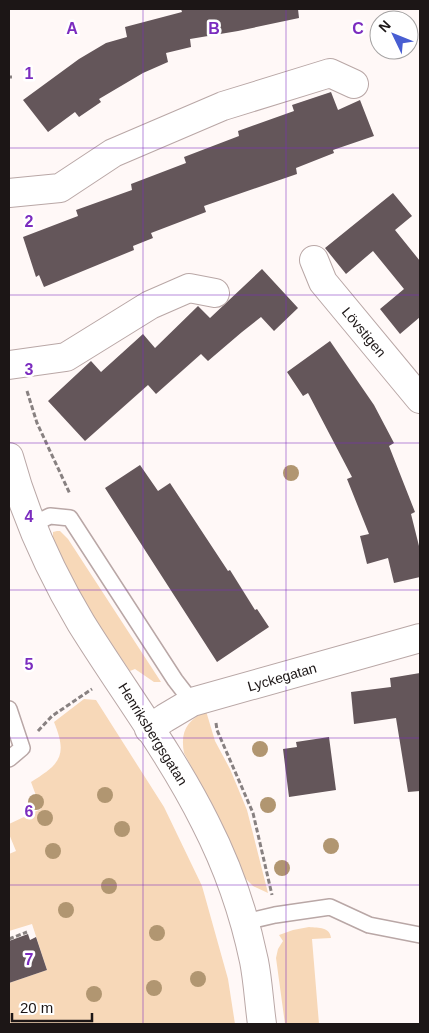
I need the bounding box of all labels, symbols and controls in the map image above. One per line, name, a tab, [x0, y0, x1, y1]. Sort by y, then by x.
north arrow	[369, 10, 419, 60]
text: N	[375, 17, 394, 35]
text: A	[66, 20, 78, 37]
text: B	[208, 20, 220, 37]
text: C	[352, 20, 364, 37]
text: 1	[25, 65, 34, 82]
text: 2	[25, 213, 34, 230]
street label: Lövstigen	[339, 304, 389, 360]
text: 3	[25, 361, 34, 378]
text: 4	[25, 508, 34, 525]
text: 5	[25, 656, 34, 673]
street label: Lyckegatan	[246, 660, 318, 694]
street label: Henriksbergsgatan	[115, 680, 191, 788]
text: 6	[25, 803, 34, 820]
text: 7	[25, 951, 34, 968]
scale bar	[12, 990, 92, 1022]
text: 20 m	[20, 999, 53, 1016]

